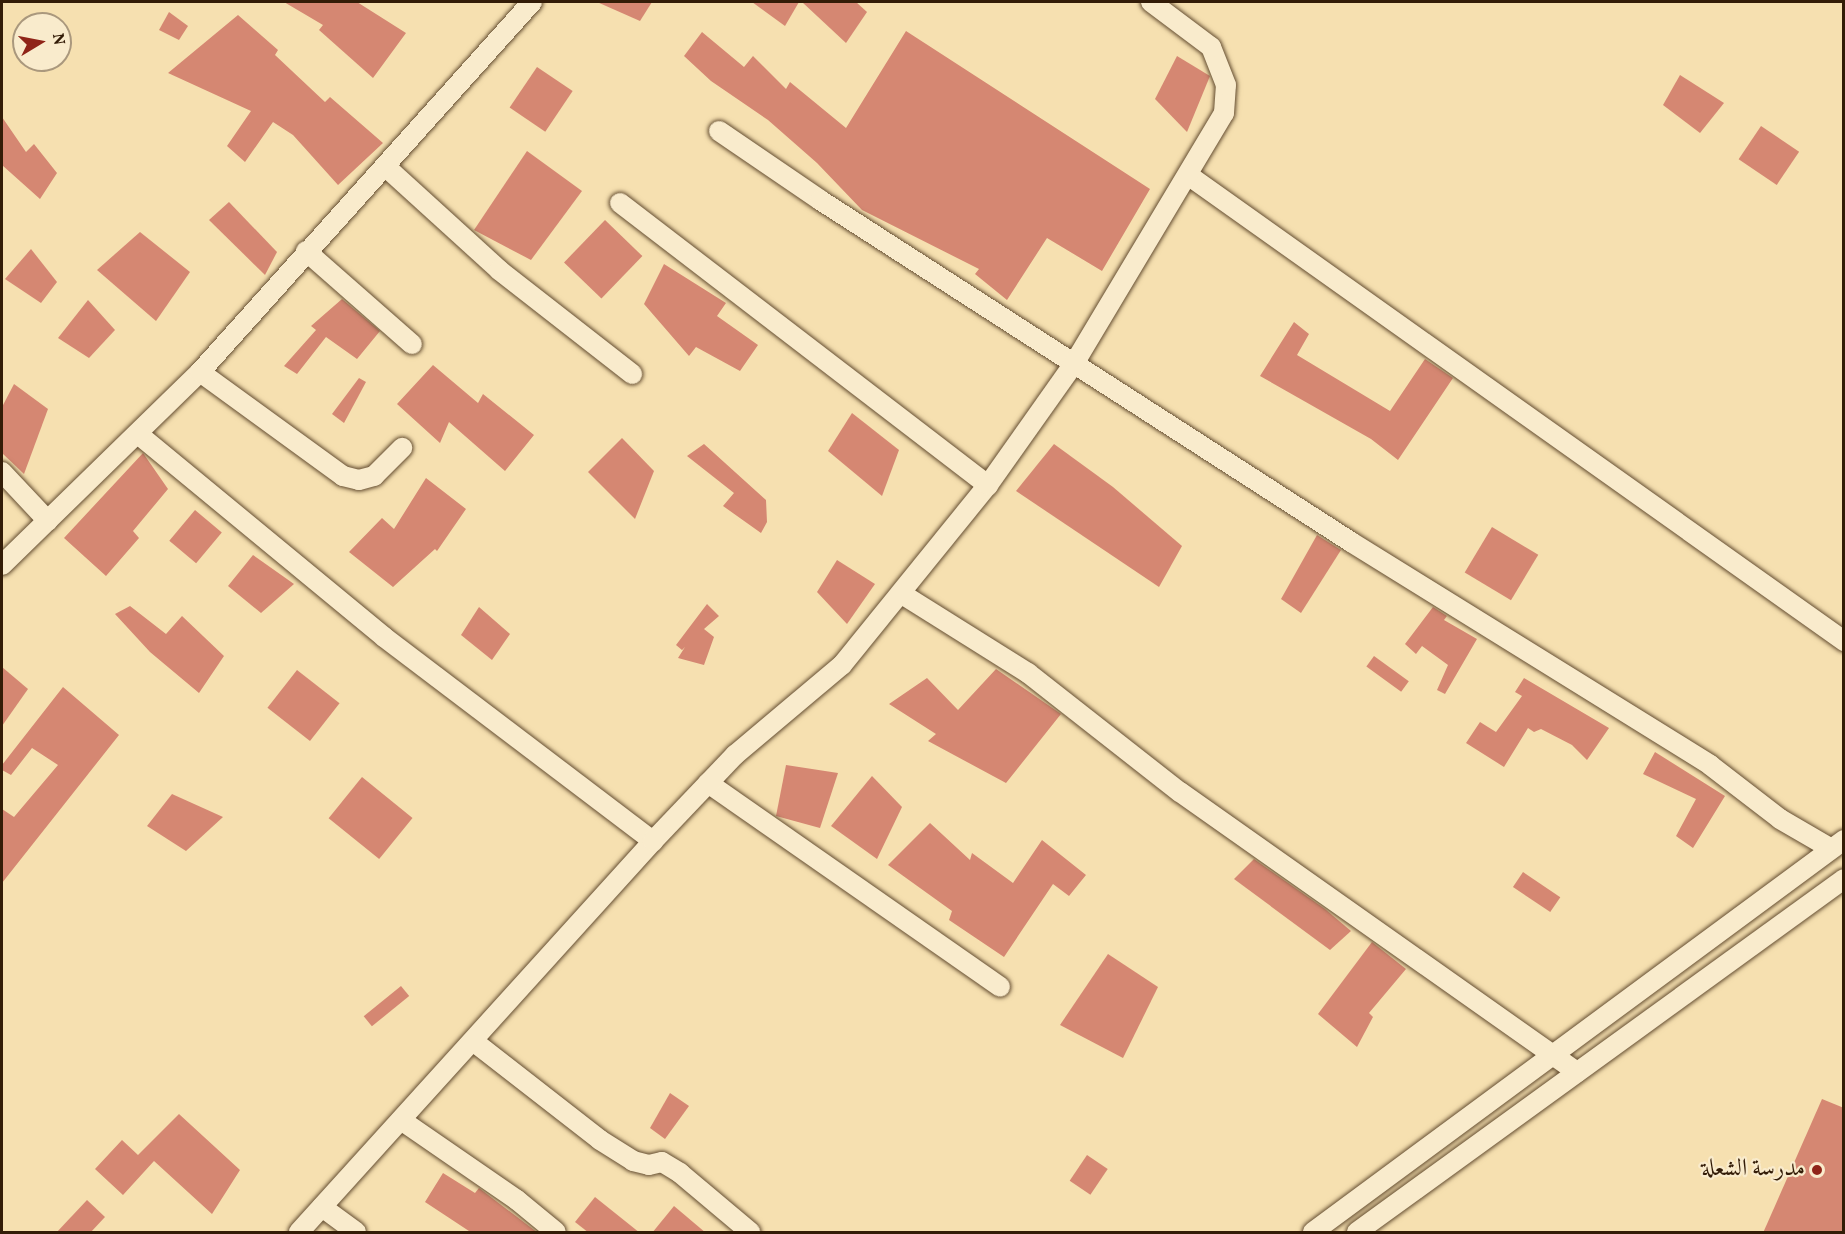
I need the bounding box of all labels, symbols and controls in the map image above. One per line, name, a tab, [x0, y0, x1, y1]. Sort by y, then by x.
north arrow	[12, 12, 72, 72]
text: N	[46, 32, 70, 47]
place label: مدرسة الشعلة	[1701, 1156, 1805, 1184]
marker: مدرسة الشعلة	[1810, 1163, 1824, 1177]

